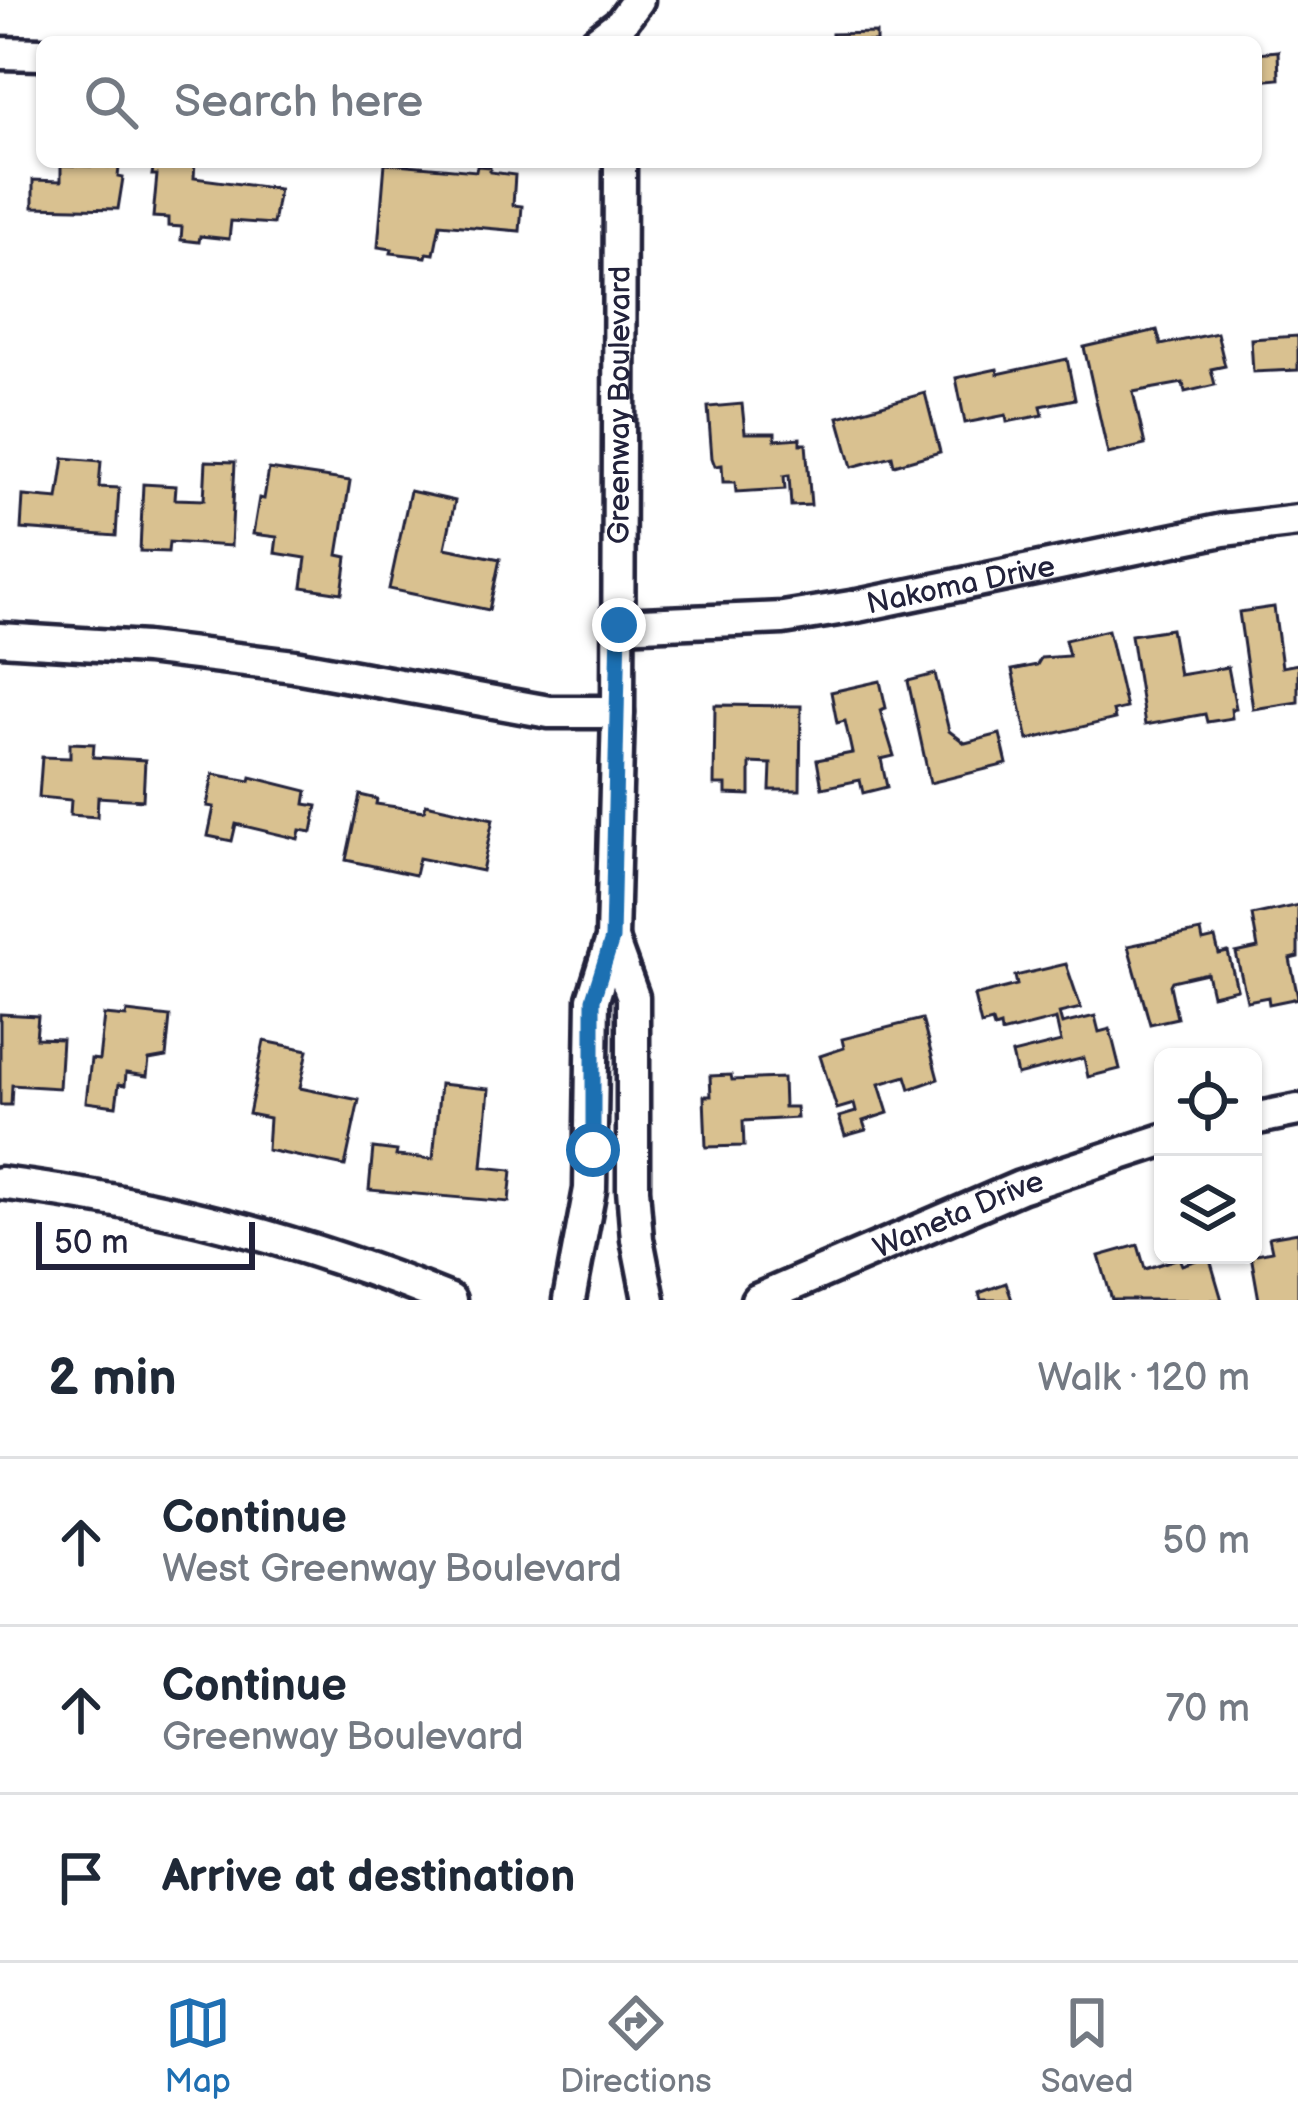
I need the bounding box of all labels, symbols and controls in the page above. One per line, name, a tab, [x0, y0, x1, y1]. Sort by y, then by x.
search box	[36, 36, 1262, 168]
icon: search	[78, 69, 144, 135]
text: Search here	[174, 75, 423, 130]
street label: Greenway Boulevard	[602, 266, 639, 544]
street label: Nakoma Drive	[864, 548, 1058, 623]
route end	[592, 598, 646, 652]
map controls	[1154, 1048, 1262, 1264]
button: locate	[1154, 1048, 1262, 1156]
route start	[566, 1123, 620, 1177]
button: layers	[1154, 1156, 1262, 1264]
street label: Waneta Drive	[868, 1164, 1048, 1267]
scale bar	[36, 1216, 255, 1269]
text: 50 m	[54, 1223, 129, 1263]
text: 2 min	[48, 1348, 177, 1409]
text: Walk · 120 m	[1038, 1355, 1250, 1402]
text: Continue	[162, 1491, 347, 1546]
icon: ahead	[48, 1509, 114, 1575]
text: 50 m	[1162, 1518, 1250, 1565]
text: West Greenway Boulevard	[162, 1546, 622, 1593]
text: Continue	[162, 1659, 347, 1714]
icon: ahead	[48, 1677, 114, 1743]
text: 70 m	[1165, 1686, 1250, 1733]
text: Greenway Boulevard	[162, 1714, 524, 1761]
icon: arrive	[48, 1845, 114, 1911]
text: Arrive at destination	[162, 1850, 575, 1905]
tab: Map	[165, 1990, 231, 2102]
tab: Directions	[560, 1990, 712, 2102]
tab: Saved	[1041, 1990, 1133, 2102]

